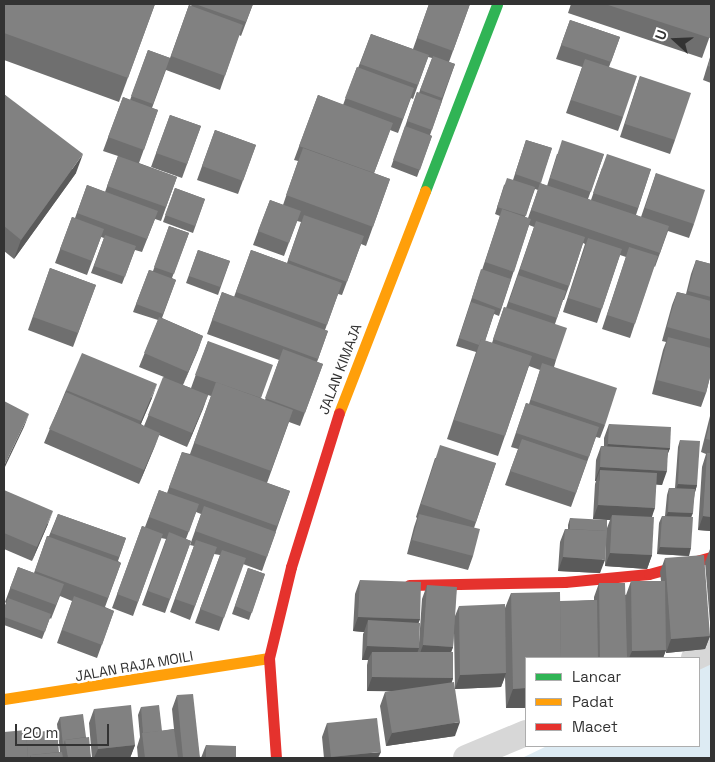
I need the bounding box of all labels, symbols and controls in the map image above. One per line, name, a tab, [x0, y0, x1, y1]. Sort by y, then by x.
north arrow	[650, 15, 700, 65]
text: U	[651, 27, 671, 42]
street label: JALAN KIMAJA	[315, 321, 365, 417]
street label: JALAN RAJA MOILI	[73, 647, 195, 685]
legend	[525, 657, 700, 747]
text: Lancar	[572, 667, 621, 686]
text: Padat	[572, 692, 614, 711]
scale bar	[18, 714, 111, 746]
text: Macet	[572, 717, 618, 736]
text: 20 m	[23, 723, 58, 742]

